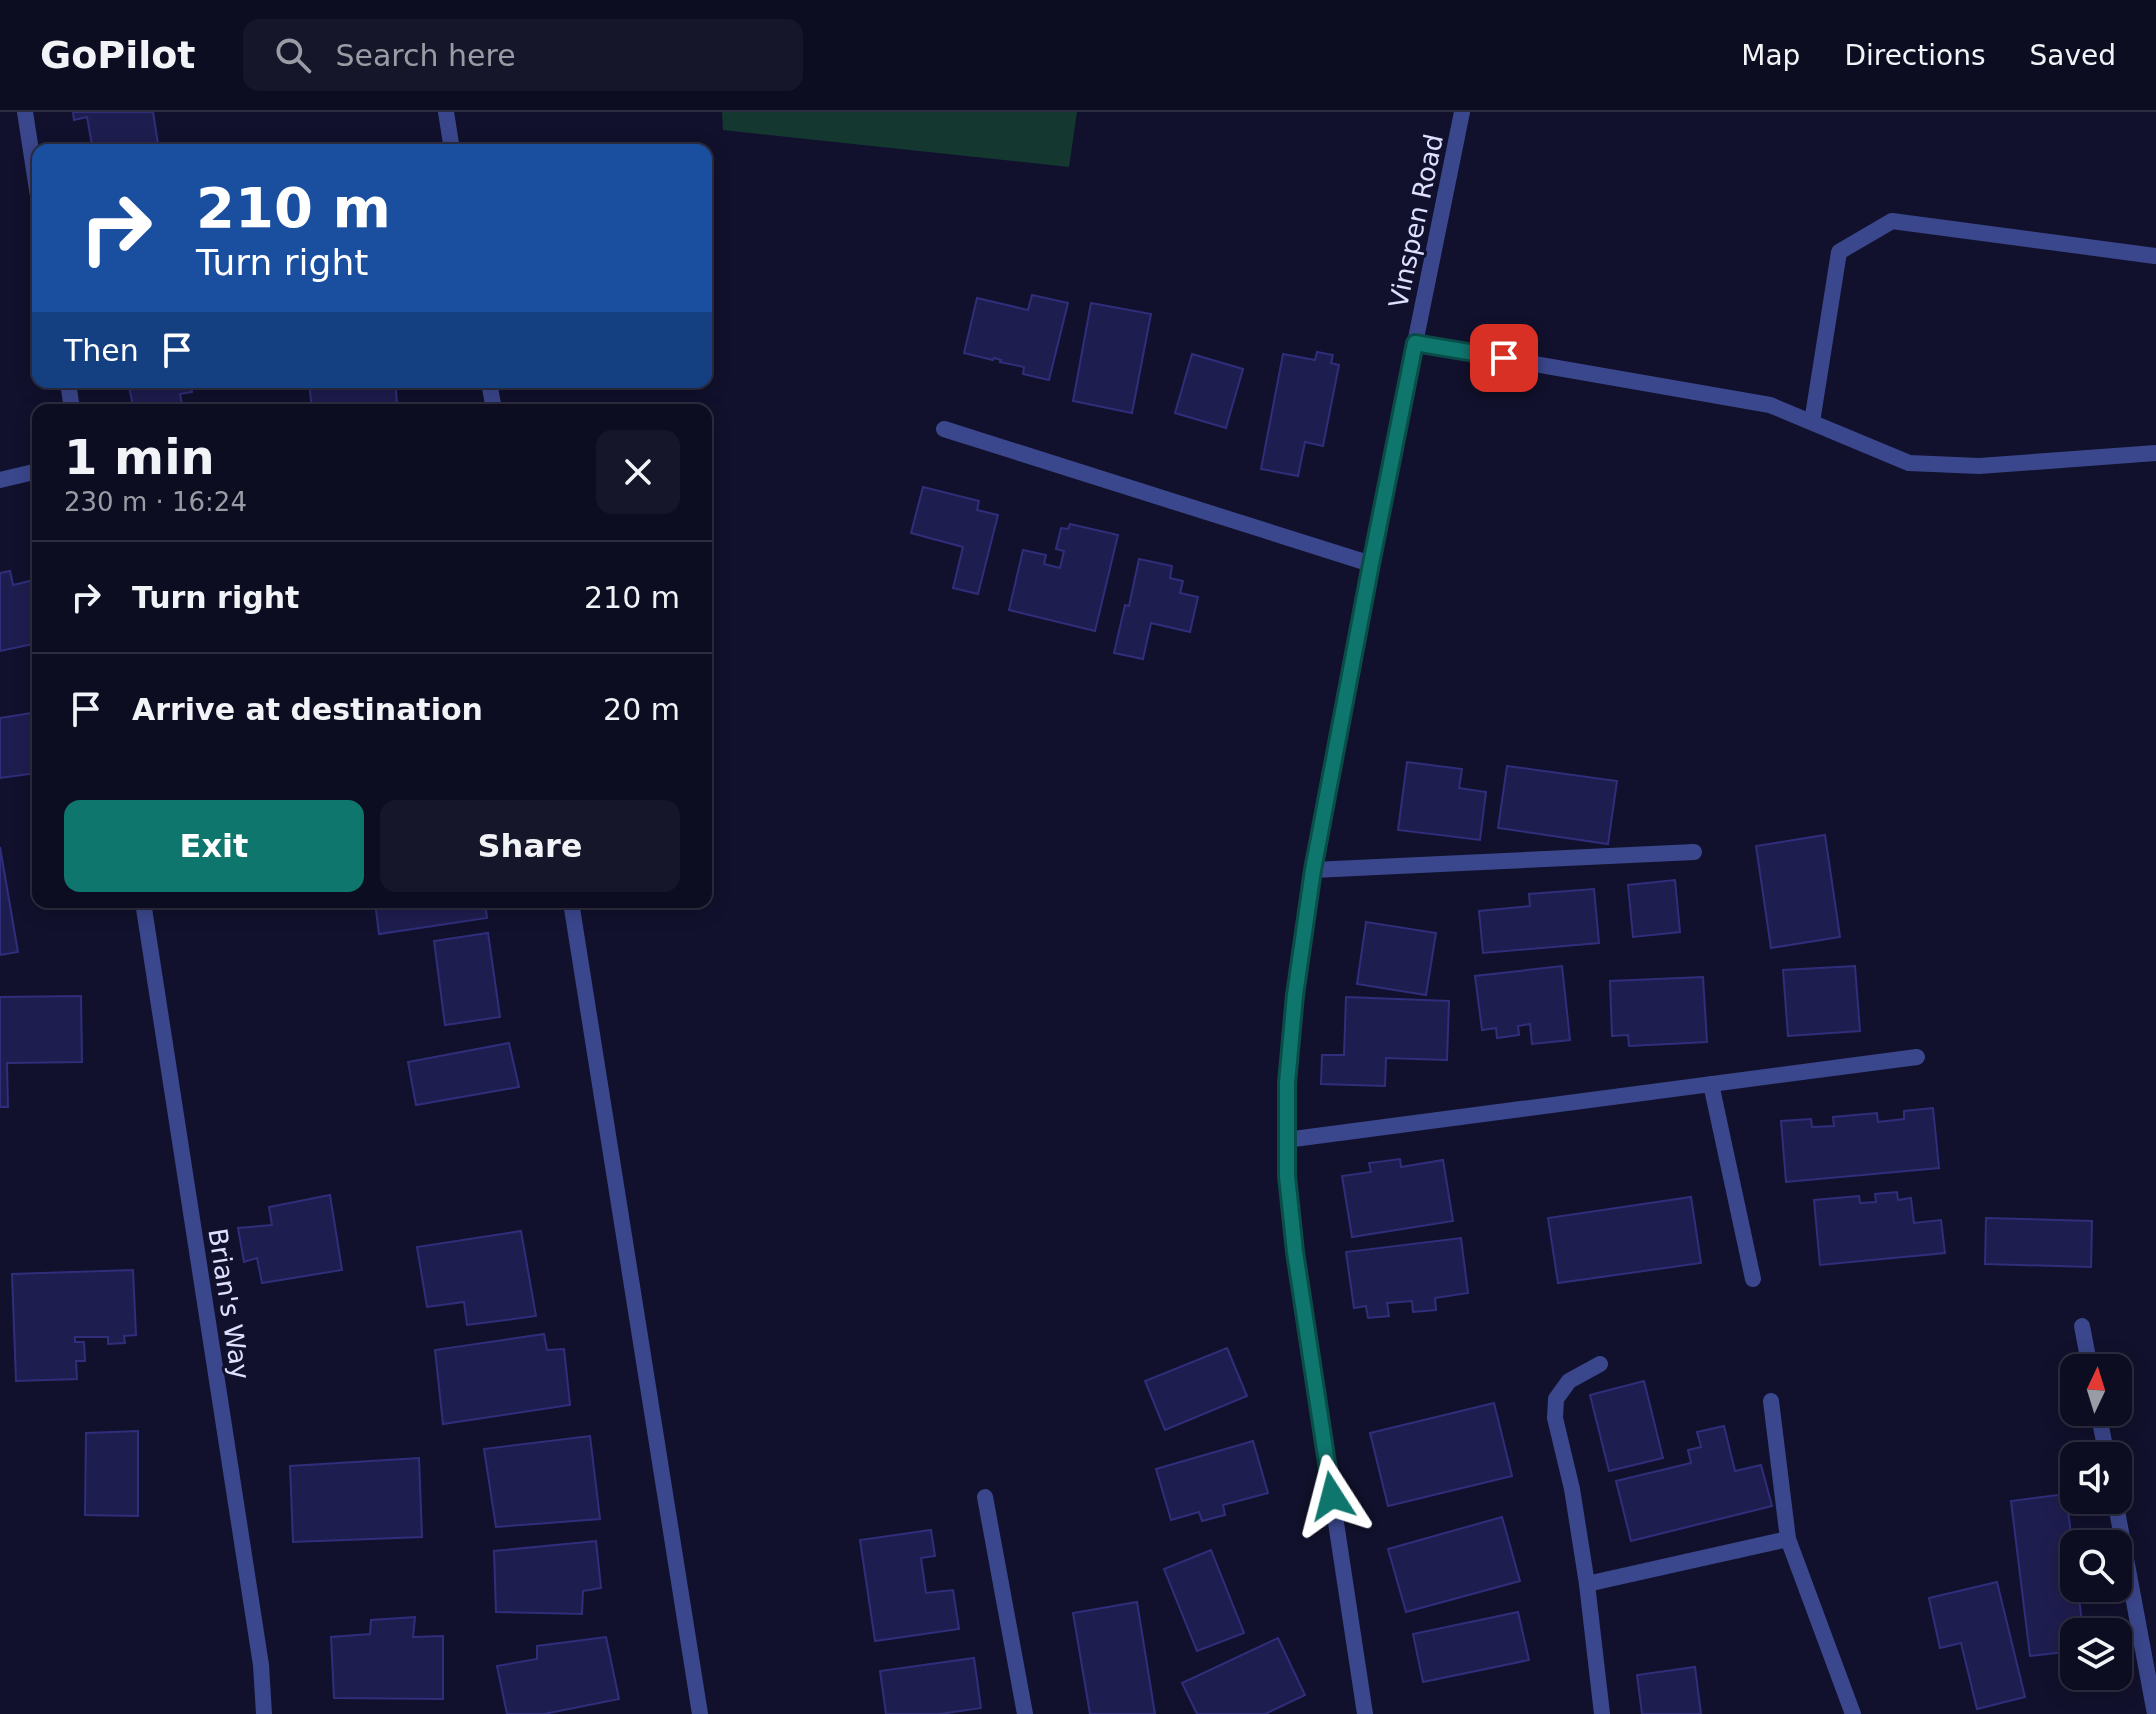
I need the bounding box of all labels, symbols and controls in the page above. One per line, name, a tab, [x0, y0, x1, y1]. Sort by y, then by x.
search box	[243, 19, 803, 91]
text: GoPilot	[40, 33, 195, 77]
icon: search	[271, 33, 315, 77]
text: Search here	[335, 38, 516, 73]
text: Map	[1741, 39, 1800, 72]
text: Directions	[1844, 39, 1985, 72]
text: Saved	[2029, 39, 2116, 72]
street label: Vinspen Road	[1383, 131, 1449, 311]
text: 210 m	[196, 175, 391, 240]
icon: right	[64, 176, 168, 280]
text: Turn right	[196, 242, 368, 283]
pin	[1470, 324, 1538, 392]
icon: arrive	[155, 328, 199, 372]
text: Then	[64, 333, 139, 368]
icon: arrive	[1482, 336, 1526, 380]
text: 1 min	[64, 429, 215, 485]
button: close	[596, 430, 680, 514]
text: 230 m · 16:24	[64, 487, 247, 517]
icon: right	[64, 575, 108, 619]
text: Turn right	[132, 580, 299, 615]
text: 210 m	[584, 580, 680, 615]
icon: arrive	[64, 687, 108, 731]
text: Arrive at destination	[132, 692, 483, 727]
text: 20 m	[603, 692, 680, 727]
button: Exit	[64, 800, 364, 892]
button: Share	[380, 800, 680, 892]
street label: Brian's Way	[202, 1226, 256, 1382]
north arrow	[2060, 1354, 2132, 1426]
map controls	[2060, 1354, 2132, 1690]
button: sound	[2060, 1442, 2132, 1514]
position arrow	[1290, 1454, 1374, 1538]
button: search	[2060, 1530, 2132, 1602]
button: layers	[2060, 1618, 2132, 1690]

